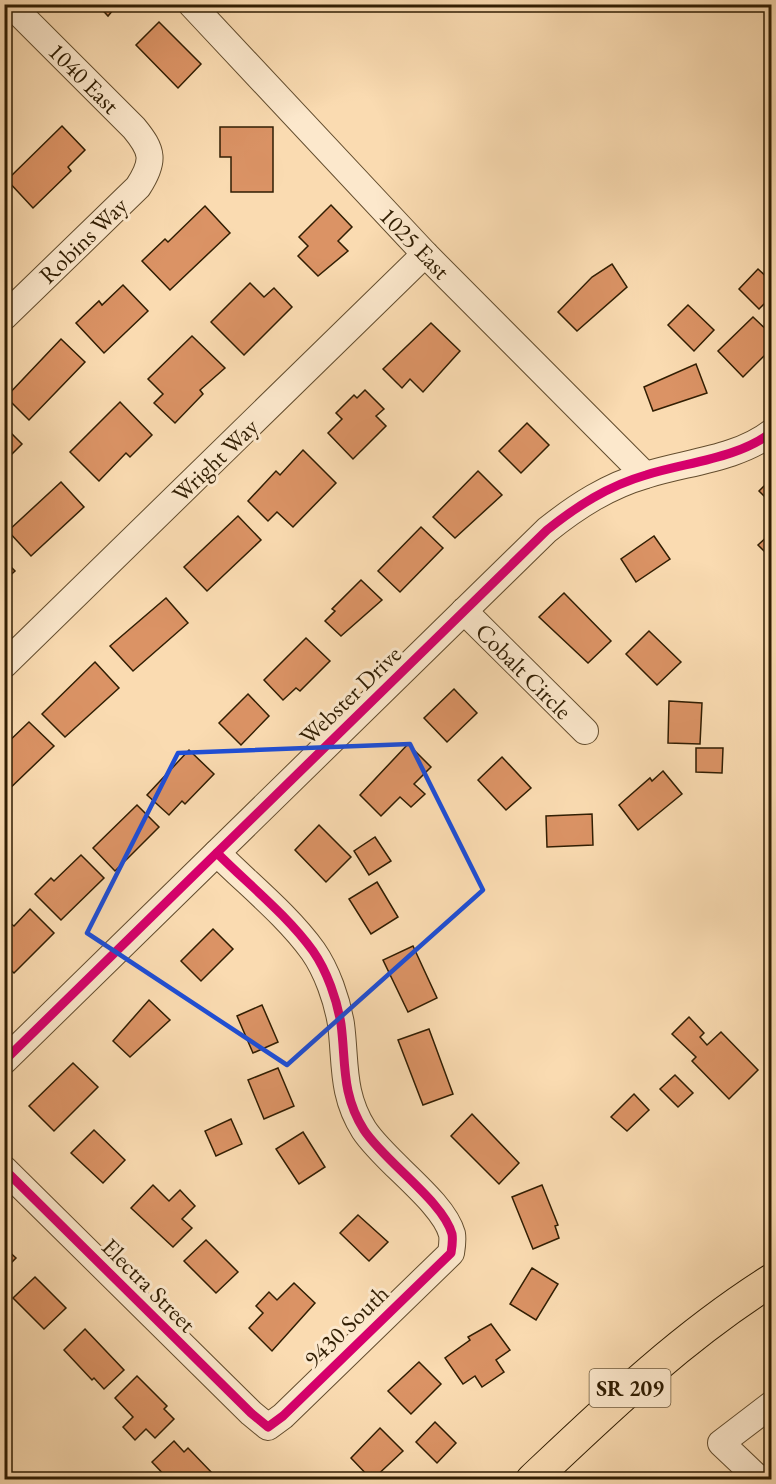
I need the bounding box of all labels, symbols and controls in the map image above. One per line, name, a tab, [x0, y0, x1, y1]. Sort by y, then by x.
street label: 1040 East	[42, 36, 127, 121]
street label: Robins Way	[32, 190, 134, 290]
street label: 1025 East	[373, 200, 457, 286]
street label: Wright Way	[165, 411, 265, 509]
street label: Cobalt Circle	[469, 616, 579, 726]
street label: Webster Drive	[292, 639, 408, 751]
street label: Electra Street	[95, 1231, 203, 1339]
street label: 9430 South	[297, 1278, 395, 1374]
road number: SR 209	[590, 1369, 670, 1407]

